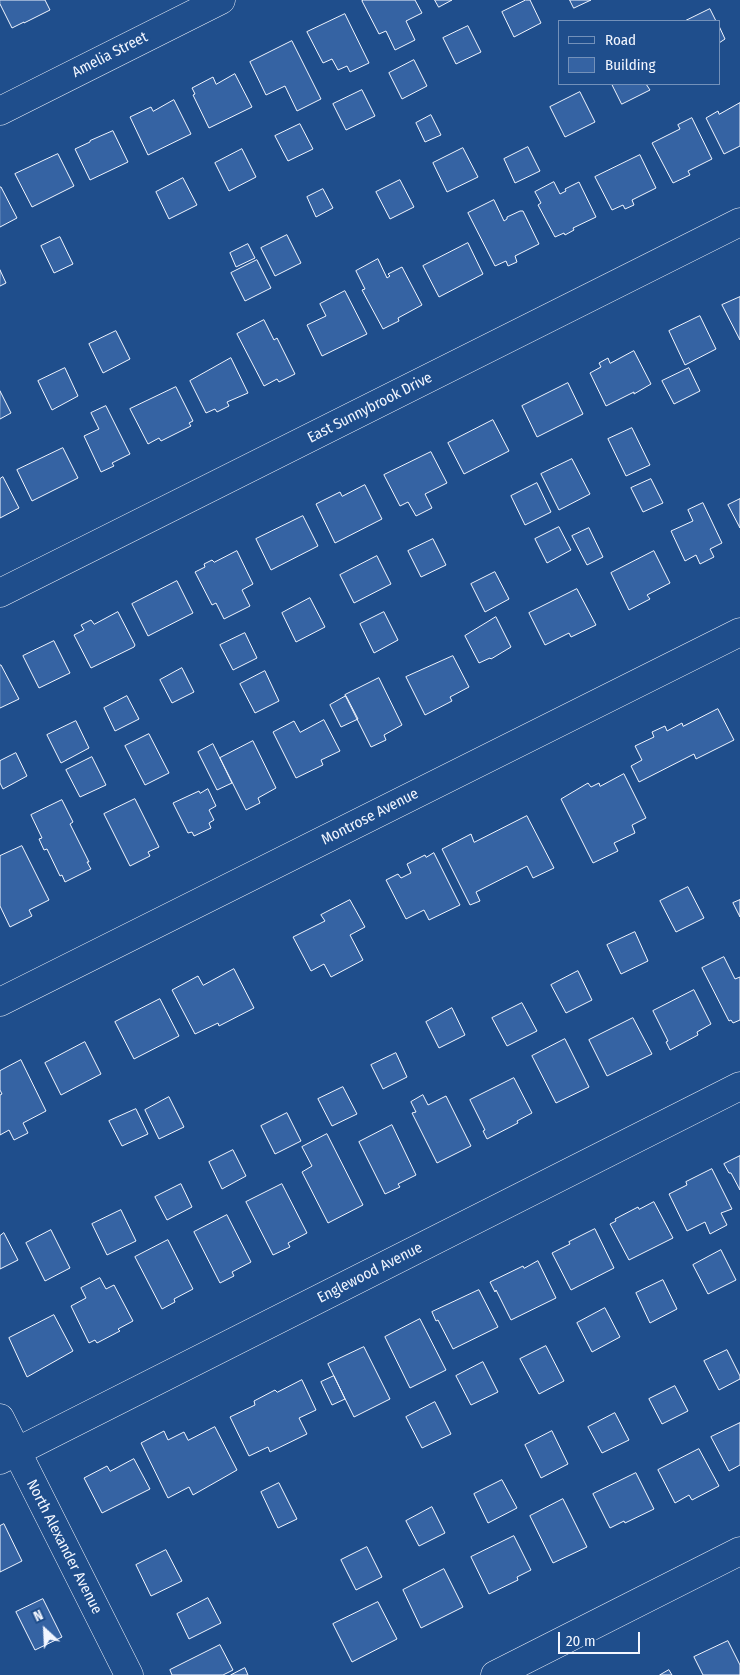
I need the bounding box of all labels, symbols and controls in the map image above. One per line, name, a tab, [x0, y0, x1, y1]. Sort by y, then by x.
legend	[558, 20, 720, 85]
street label: Amelia Street	[69, 28, 151, 82]
text: Road	[605, 31, 636, 49]
text: Building	[605, 56, 656, 74]
street label: East Sunnybrook Drive	[305, 369, 435, 447]
street label: Montrose Avenue	[318, 785, 422, 849]
street label: Englewood Avenue	[315, 1239, 425, 1307]
street label: North Alexander Avenue	[22, 1477, 106, 1617]
north arrow	[20, 1605, 70, 1655]
scale bar	[560, 1622, 642, 1654]
text: 20 m	[566, 1632, 596, 1650]

